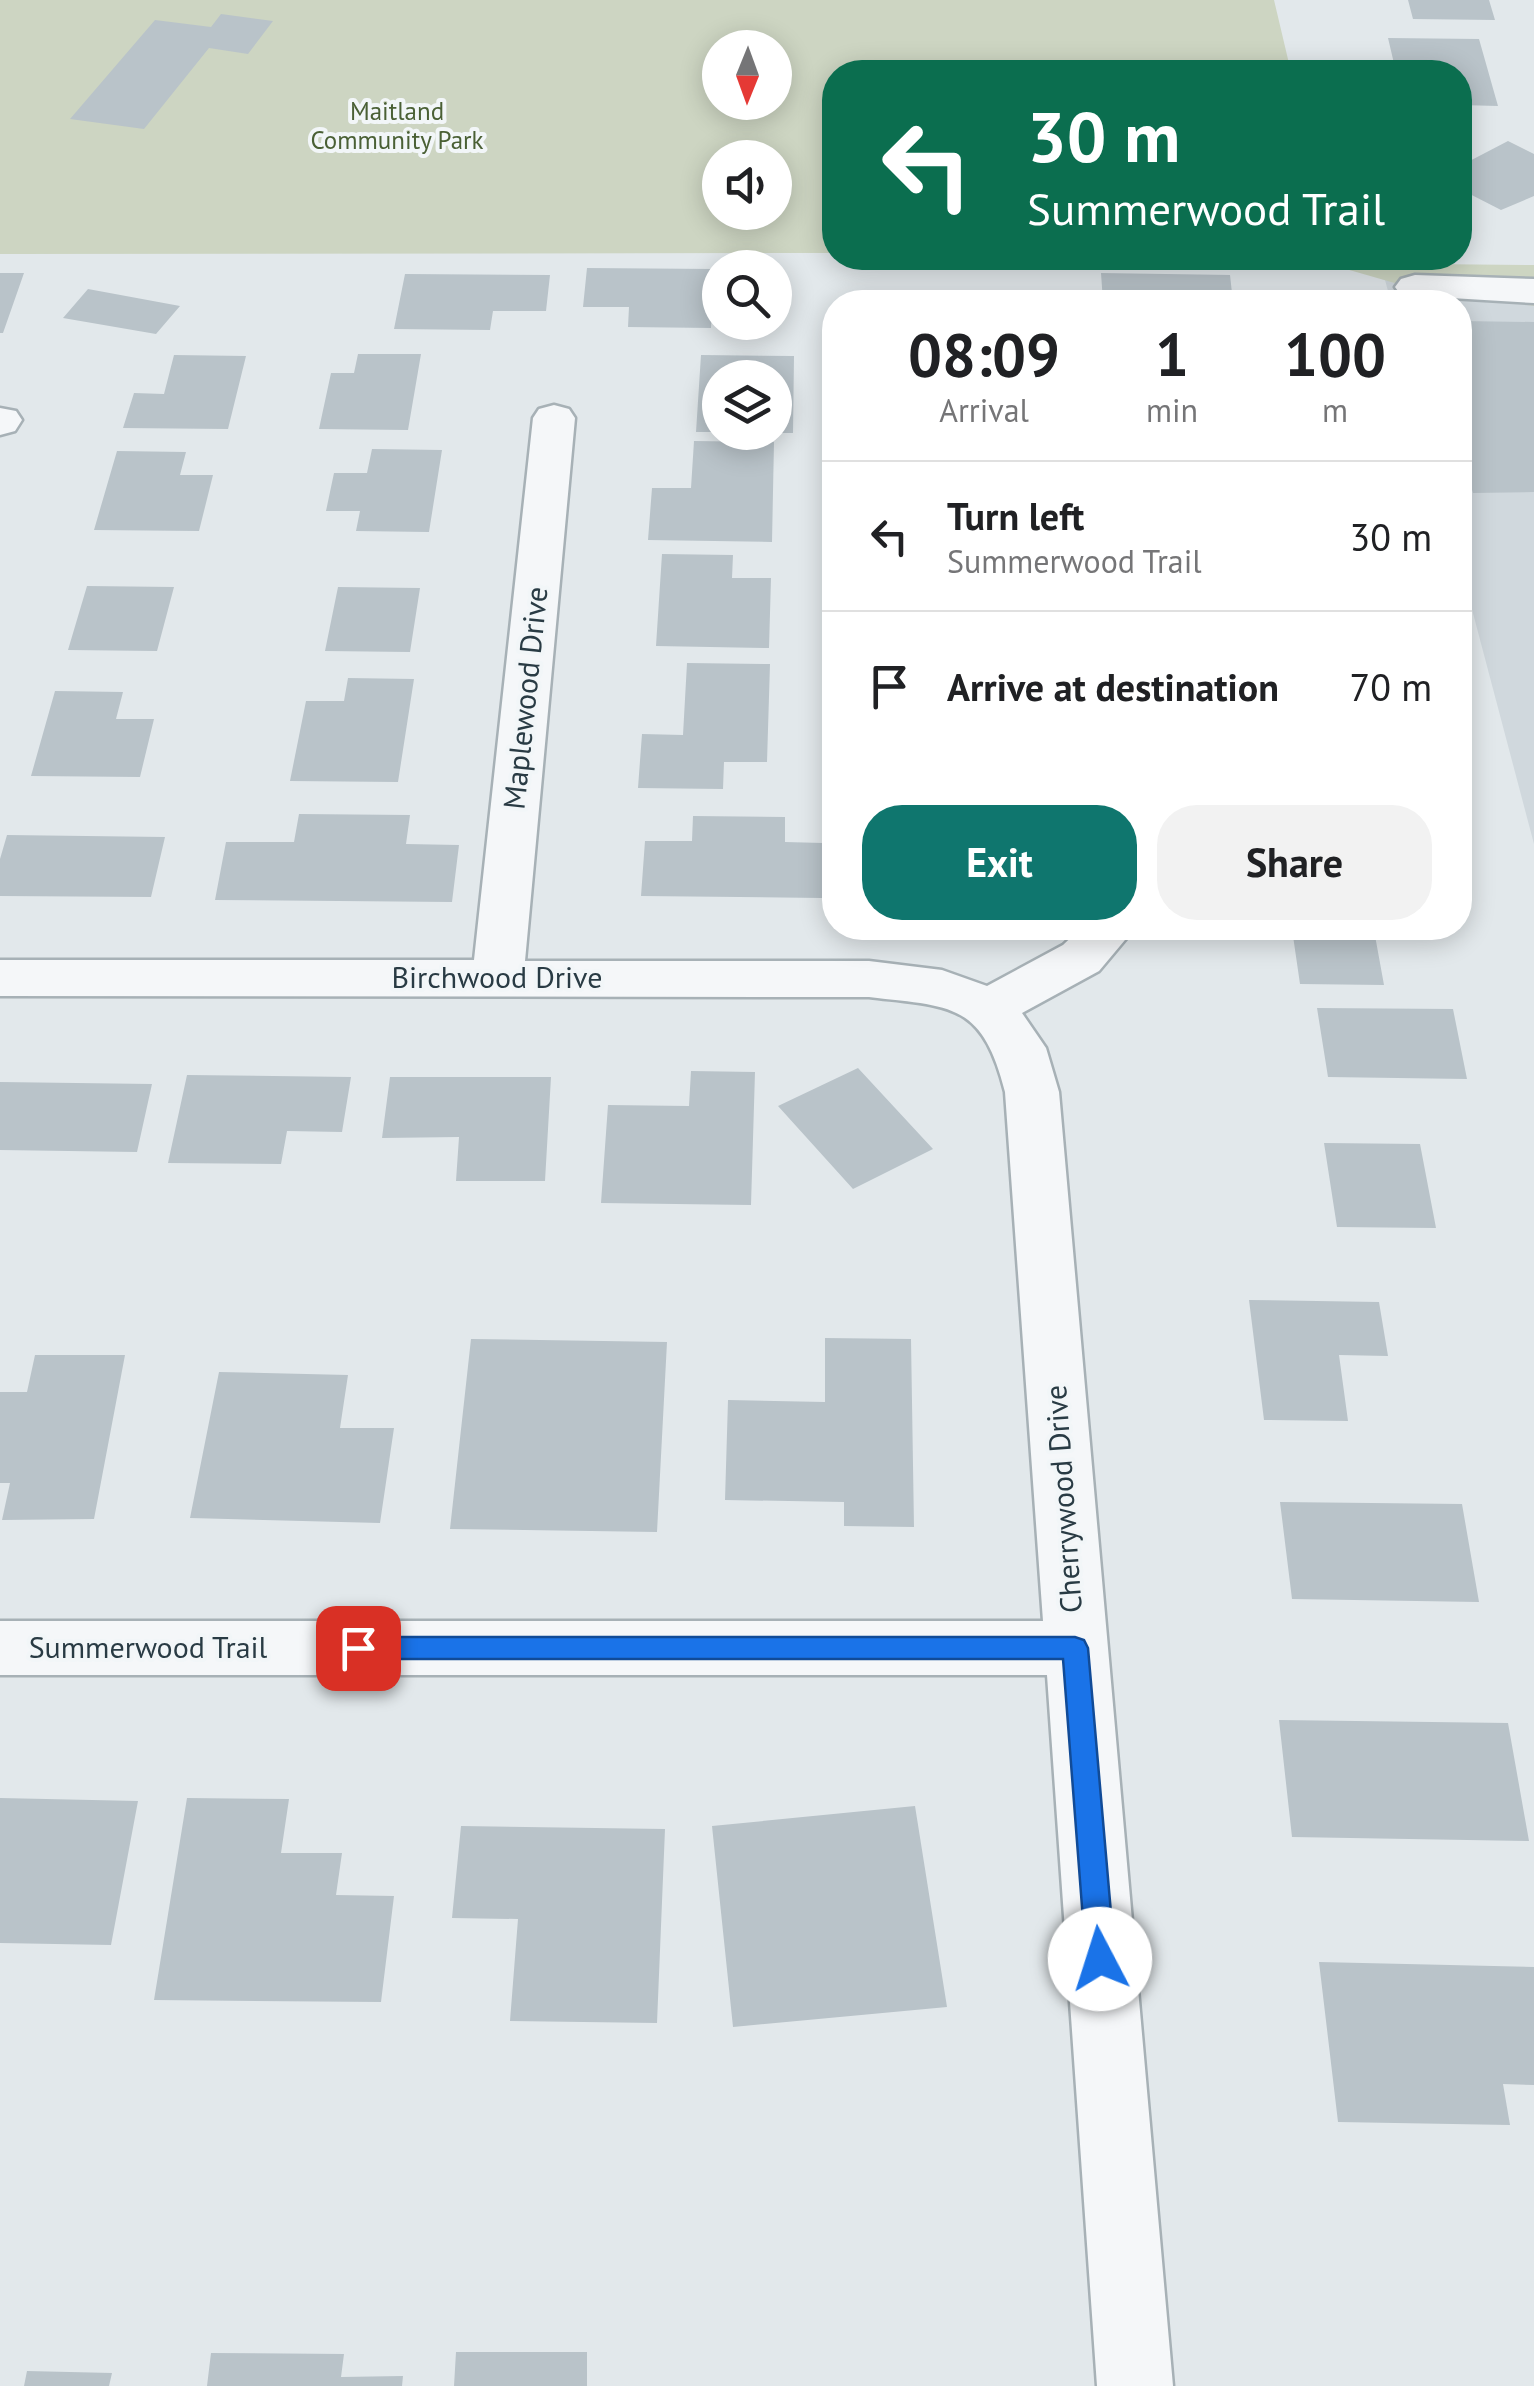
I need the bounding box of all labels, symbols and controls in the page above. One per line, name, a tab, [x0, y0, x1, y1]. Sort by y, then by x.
north arrow	[702, 30, 792, 120]
map controls	[702, 30, 792, 450]
text: 30 m	[1027, 91, 1180, 181]
park label: Maitland Community Park	[310, 95, 484, 156]
icon: left	[862, 100, 992, 230]
button: sound	[702, 140, 792, 230]
text: Summerwood Trail	[1027, 179, 1385, 237]
button: search	[702, 250, 792, 340]
text: 08:09	[908, 315, 1060, 393]
text: 1	[1155, 315, 1189, 393]
text: 100	[1284, 315, 1386, 393]
button: layers	[702, 360, 792, 450]
text: Arrival	[939, 389, 1029, 431]
text: min	[1146, 389, 1198, 431]
text: m	[1322, 389, 1348, 431]
text: Turn left	[947, 491, 1084, 540]
icon: left	[862, 509, 917, 564]
text: 30 m	[1350, 512, 1432, 561]
text: Summerwood Trail	[947, 540, 1202, 582]
street label: Maplewood Drive	[493, 585, 556, 811]
icon: arrive	[862, 659, 917, 714]
text: Arrive at destination	[947, 662, 1279, 711]
text: 70 m	[1350, 662, 1432, 711]
button: Exit	[862, 805, 1137, 920]
button: Share	[1157, 805, 1432, 920]
street label: Birchwood Drive	[392, 957, 602, 996]
street label: Cherrywood Drive	[1035, 1384, 1090, 1614]
pin	[316, 1606, 401, 1691]
icon: arrive	[331, 1621, 386, 1676]
street label: Summerwood Trail	[29, 1627, 268, 1666]
position arrow	[1048, 1907, 1152, 2011]

